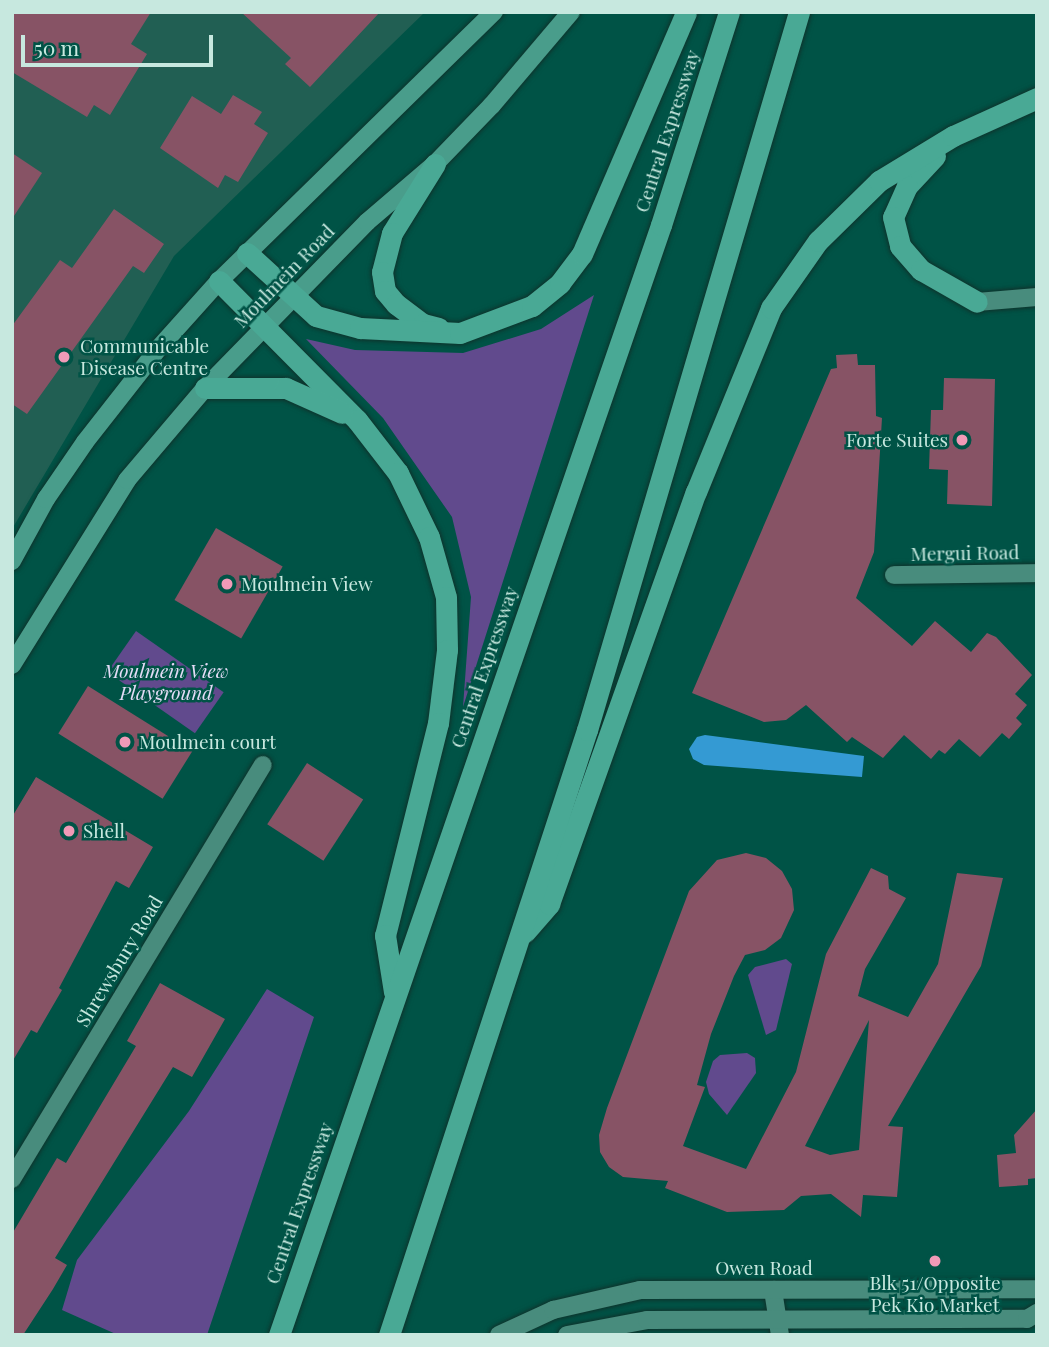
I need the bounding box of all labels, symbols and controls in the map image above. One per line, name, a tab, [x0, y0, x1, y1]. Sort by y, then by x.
scale bar	[24, 21, 217, 65]
text: 50 m	[34, 33, 79, 61]
street label: Central Expressway	[630, 47, 704, 215]
street label: Moulmein Road	[229, 220, 339, 332]
place label: Communicable Disease Centre	[80, 335, 209, 379]
marker: Communicable Disease Centre	[54, 347, 74, 367]
place label: Forte Suites	[846, 429, 948, 451]
marker: Forte Suites	[954, 432, 970, 448]
street label: Mergui Road	[910, 541, 1020, 565]
place label: Moulmein View	[241, 573, 373, 595]
marker: Moulmein View	[219, 576, 235, 592]
street label: Central Expressway	[446, 583, 522, 751]
park label: Moulmein View Playground	[103, 660, 229, 704]
place label: Moulmein court	[139, 731, 276, 753]
marker: Moulmein court	[117, 734, 133, 750]
place label: Shell	[83, 820, 125, 842]
marker: Shell	[61, 823, 77, 839]
street label: Shrewsbury Road	[71, 891, 167, 1031]
street label: Central Expressway	[261, 1119, 337, 1287]
marker: Blk 51/Opposite Pek Kio Market	[927, 1253, 943, 1269]
street label: Owen Road	[715, 1257, 813, 1279]
place label: Blk 51/Opposite Pek Kio Market	[869, 1272, 1001, 1316]

